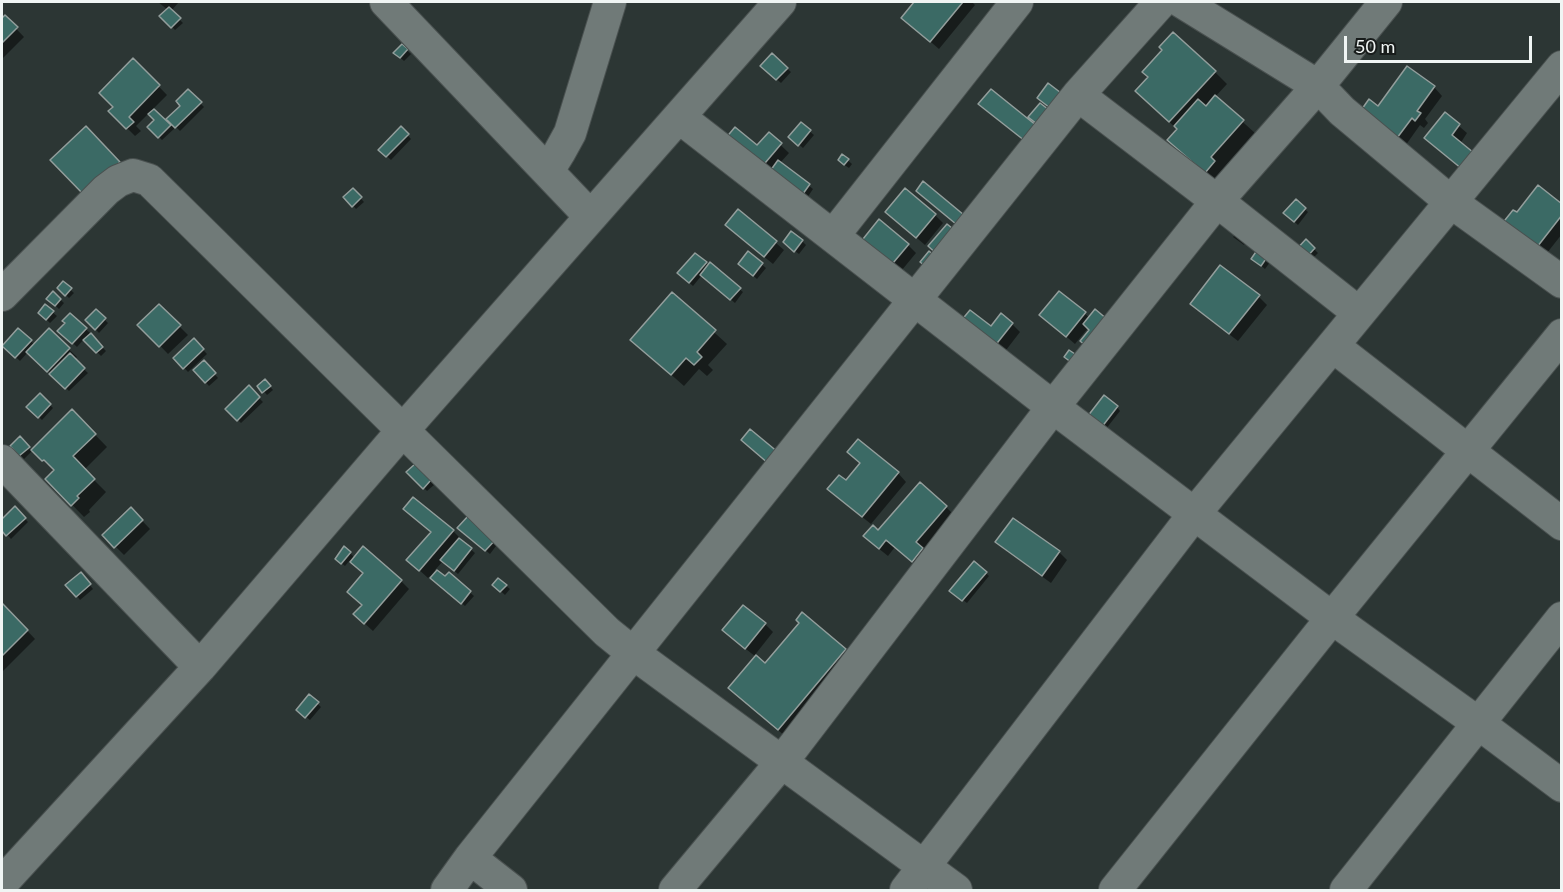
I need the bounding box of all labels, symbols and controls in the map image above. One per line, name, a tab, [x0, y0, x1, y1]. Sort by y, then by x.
scale bar	[1347, 24, 1534, 62]
text: 50 m	[1355, 35, 1395, 57]

